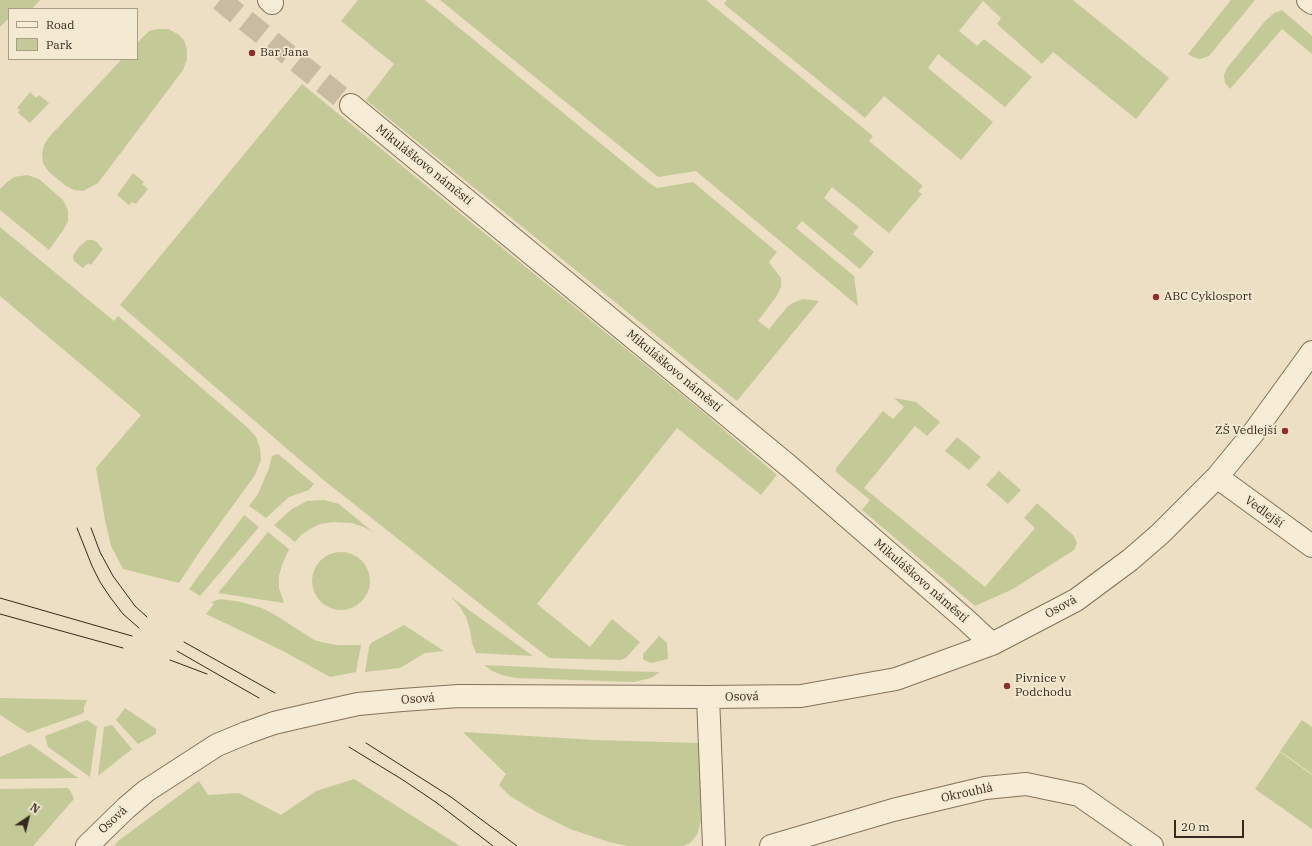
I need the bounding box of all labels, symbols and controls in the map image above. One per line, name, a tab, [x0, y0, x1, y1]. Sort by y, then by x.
legend	[8, 8, 138, 60]
text: Road	[46, 17, 75, 32]
text: Park	[46, 37, 72, 52]
place label: Bar Jana	[260, 46, 309, 60]
marker: Bar Jana	[247, 48, 257, 58]
street label: Mikuláškovo náměstí	[373, 122, 475, 208]
place label: ABC Cyklosport	[1164, 290, 1252, 304]
marker: ABC Cyklosport	[1151, 292, 1161, 302]
street label: Mikuláškovo náměstí	[624, 327, 724, 415]
place label: ZŠ Vedlejší	[1215, 424, 1277, 438]
marker: ZŠ Vedlejší	[1280, 426, 1290, 436]
street label: Vedlejší	[1242, 493, 1286, 531]
street label: Mikuláškovo náměstí	[871, 536, 971, 626]
street label: Osová	[1043, 592, 1079, 622]
place label: Pivnice v Podchodu	[1015, 672, 1072, 700]
marker: Pivnice v Podchodu	[1002, 681, 1012, 691]
street label: Osová	[725, 690, 759, 704]
street label: Osová	[401, 691, 435, 707]
street label: Okrouhlá	[940, 780, 994, 806]
north arrow	[8, 798, 48, 838]
text: N	[27, 800, 42, 816]
street label: Osová	[96, 803, 130, 837]
scale bar	[1176, 812, 1246, 838]
text: 20 m	[1181, 819, 1210, 834]

